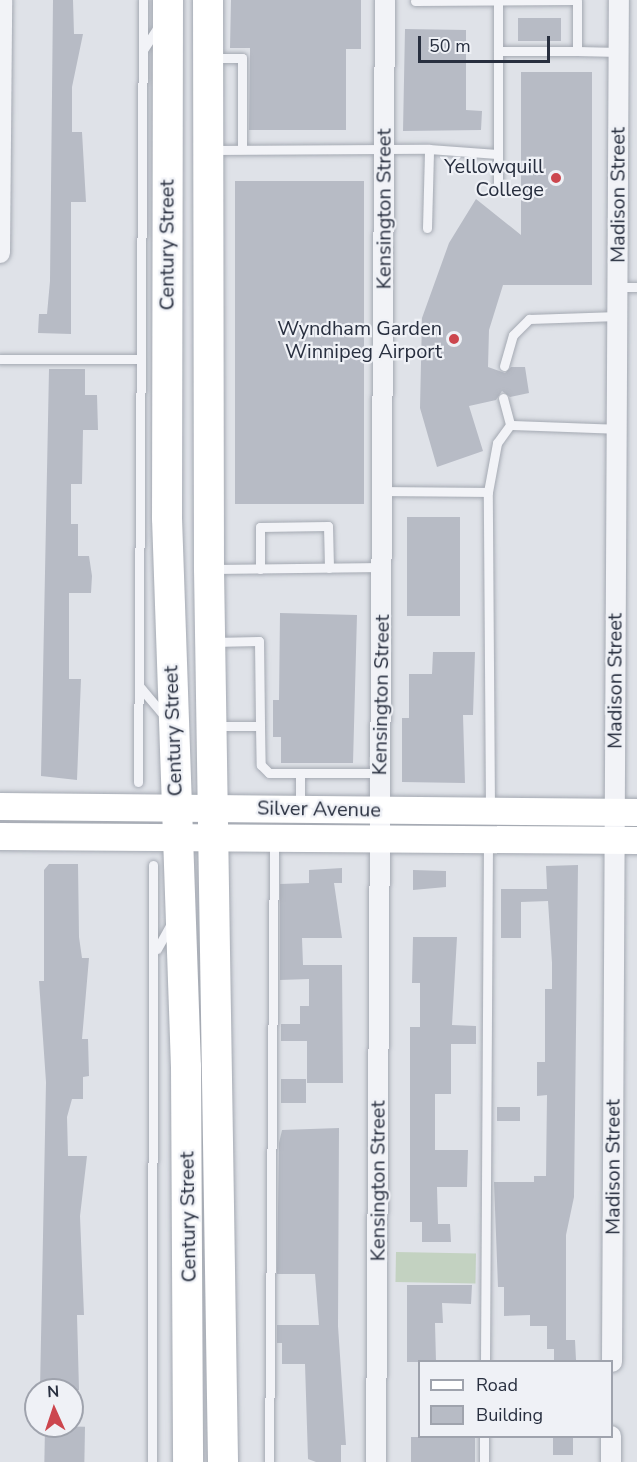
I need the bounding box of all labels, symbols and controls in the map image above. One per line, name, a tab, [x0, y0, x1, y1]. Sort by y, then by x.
scale bar	[421, 24, 553, 62]
text: 50 m	[429, 34, 471, 58]
street label: Madison Street	[606, 127, 630, 263]
street label: Kensington Street	[372, 129, 396, 289]
place label: Yellowquill College	[444, 154, 544, 201]
marker: Yellowquill College	[549, 171, 563, 185]
street label: Century Street	[155, 180, 179, 310]
place label: Wyndham Garden Winnipeg Airport	[277, 316, 442, 363]
marker: Wyndham Garden Winnipeg Airport	[447, 332, 461, 346]
street label: Madison Street	[603, 613, 627, 749]
street label: Kensington Street	[368, 614, 394, 776]
street label: Century Street	[159, 665, 187, 797]
street label: Silver Avenue	[257, 796, 381, 822]
street label: Madison Street	[601, 1099, 625, 1235]
street label: Kensington Street	[366, 1101, 390, 1261]
street label: Century Street	[175, 1151, 201, 1283]
legend	[418, 1360, 613, 1438]
text: Road	[476, 1373, 518, 1397]
north arrow	[24, 1378, 84, 1438]
text: N	[47, 1381, 60, 1403]
text: Building	[476, 1403, 543, 1427]

